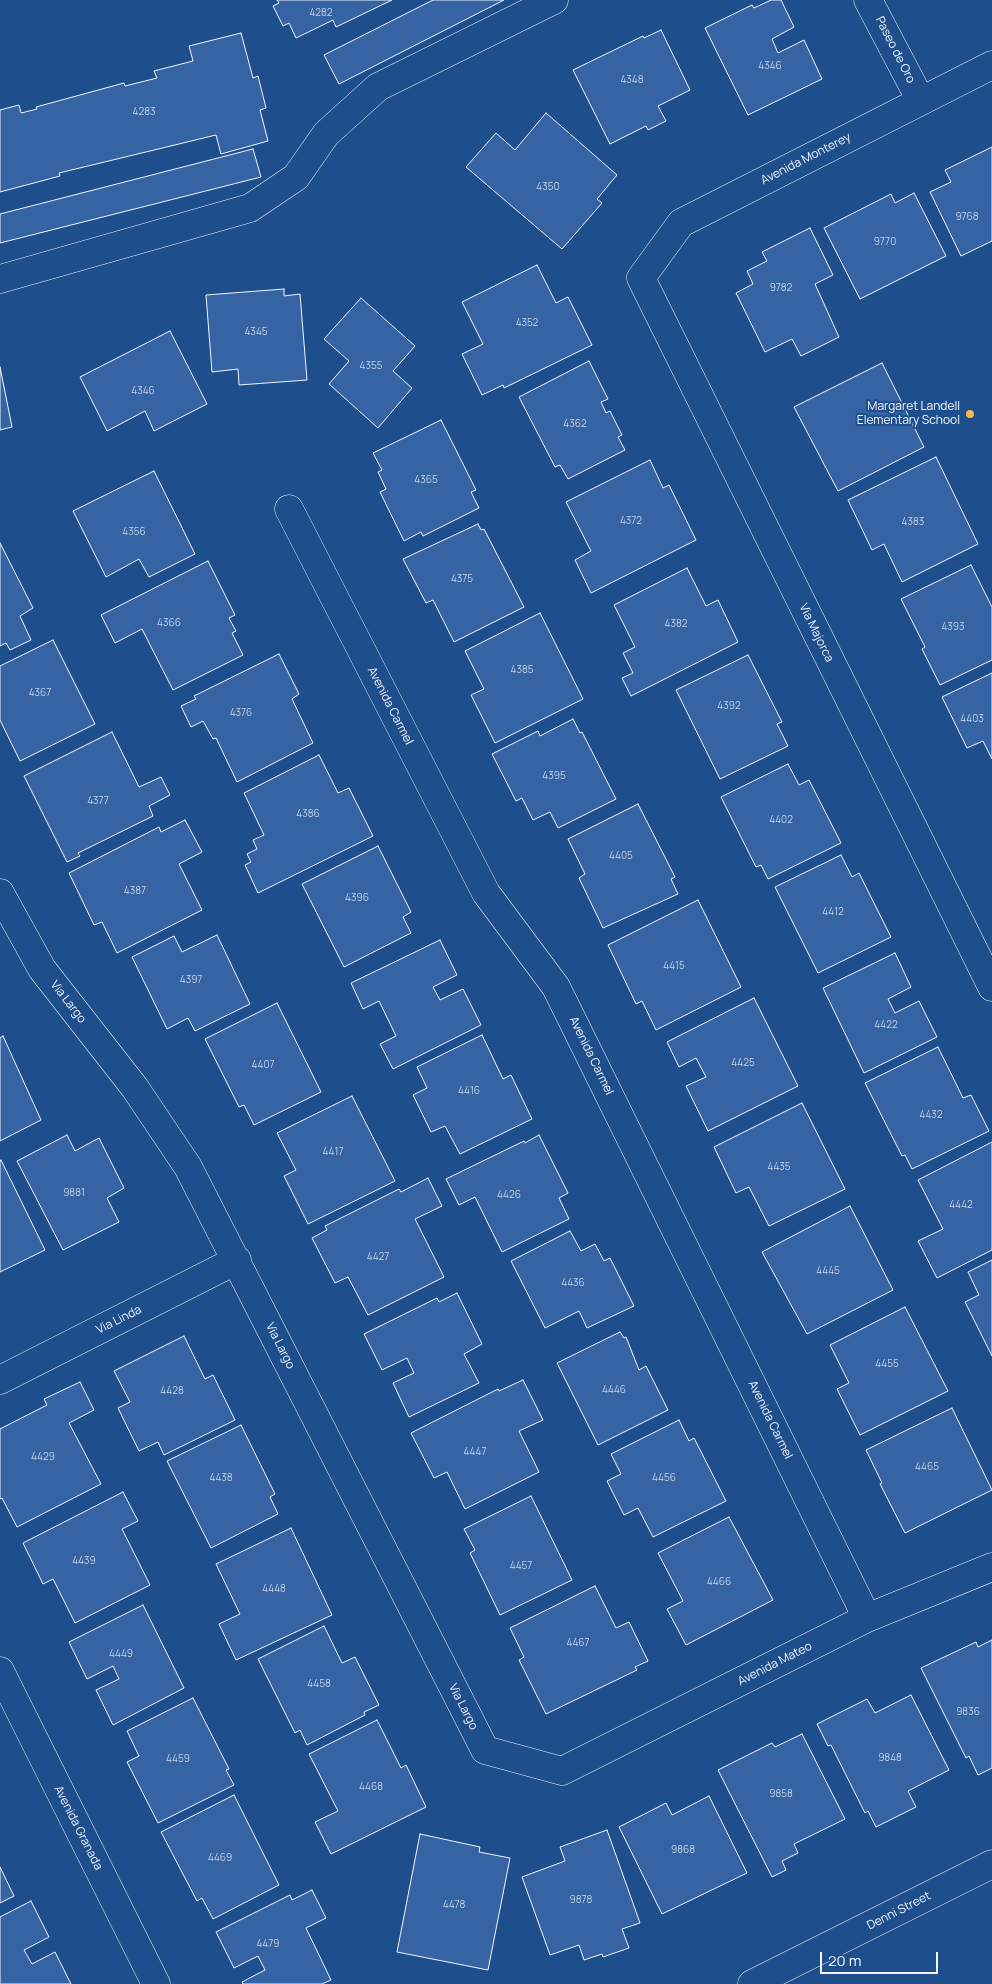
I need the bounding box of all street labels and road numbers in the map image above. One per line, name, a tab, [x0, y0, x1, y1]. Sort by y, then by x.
street label: Paseo de Oro	[872, 14, 918, 86]
street label: Avenida Monterey	[759, 130, 853, 188]
street label: Via Majorca	[796, 601, 836, 665]
street label: Avenida Carmel	[364, 665, 416, 747]
street label: Via Largo	[47, 978, 89, 1026]
street label: Avenida Carmel	[566, 1014, 616, 1098]
street label: Via Linda	[94, 1303, 144, 1337]
street label: Via Largo	[262, 1320, 298, 1372]
street label: Avenida Carmel	[745, 1378, 795, 1462]
street label: Avenida Mateo	[735, 1639, 815, 1689]
street label: Via Largo	[445, 1681, 481, 1733]
street label: Avenida Granada	[51, 1783, 105, 1873]
street label: Denni Street	[865, 1889, 933, 1933]

